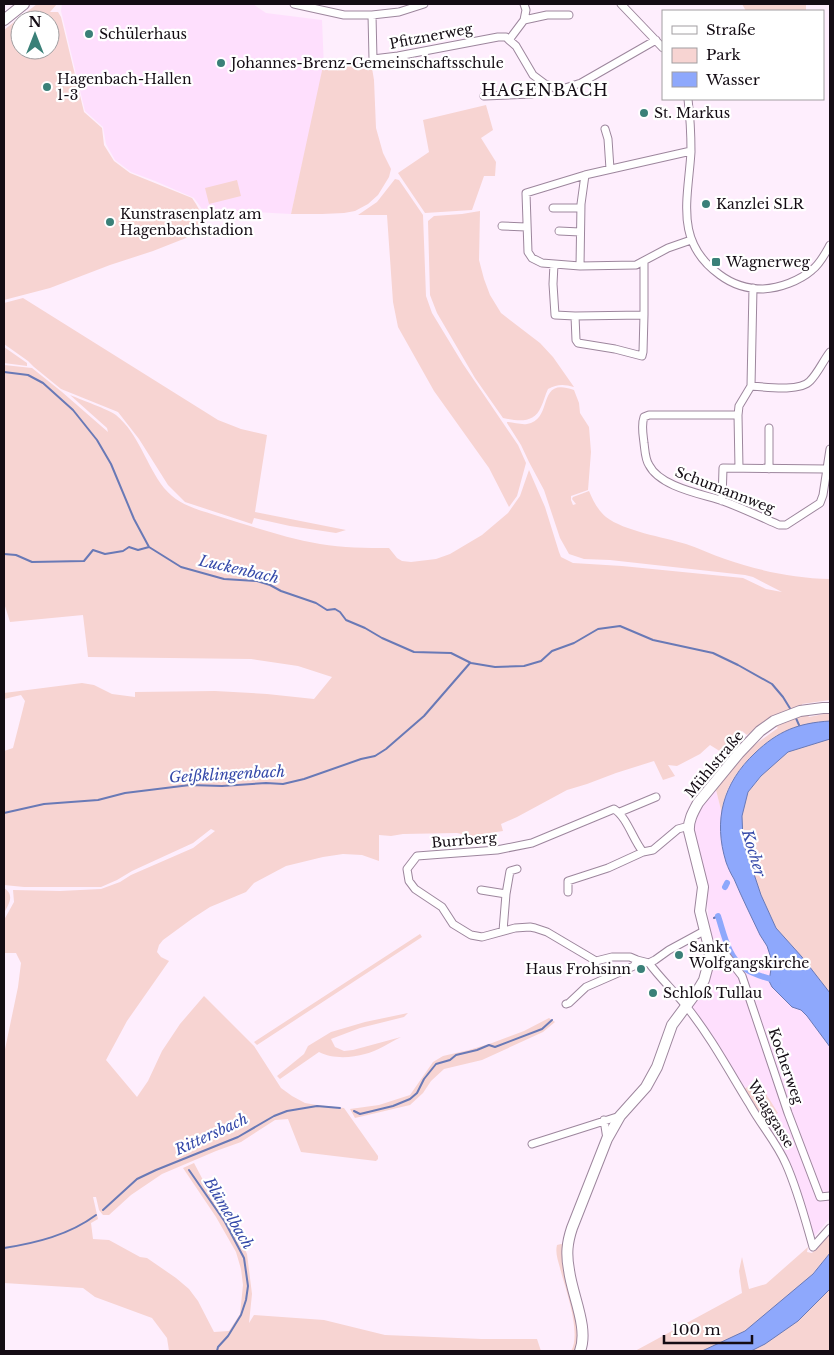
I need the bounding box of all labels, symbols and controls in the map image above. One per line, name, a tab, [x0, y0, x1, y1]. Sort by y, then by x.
north arrow	[10, 10, 60, 60]
legend	[662, 10, 824, 100]
text: N	[28, 13, 42, 31]
street label: Pfitznerweg	[388, 19, 475, 53]
text: Straße	[706, 20, 756, 39]
place label: Schülerhaus	[99, 25, 187, 43]
marker: Schülerhaus	[83, 28, 95, 40]
text: Park	[706, 45, 742, 64]
place label: Johannes-Brenz-Gemeinschaftsschule	[229, 54, 504, 72]
marker: Johannes-Brenz-Gemeinschaftsschule	[215, 57, 227, 69]
place label: Hagenbach-Hallen 1-3	[57, 70, 192, 104]
text: Wasser	[705, 70, 761, 89]
district label: HAGENBACH	[481, 80, 609, 100]
marker: Hagenbach-Hallen 1-3	[41, 81, 53, 93]
place label: St. Markus	[654, 104, 730, 122]
marker: St. Markus	[638, 107, 650, 119]
place label: Kanzlei SLR	[716, 195, 805, 213]
marker: Kanzlei SLR	[700, 198, 712, 210]
place label: Kunstrasenplatz am Hagenbachstadion	[120, 205, 262, 239]
marker: Kunstrasenplatz am Hagenbachstadion	[104, 216, 116, 228]
place label: Wagnerweg	[725, 253, 810, 271]
marker: Wagnerweg	[710, 256, 722, 268]
street label: Schumannweg	[673, 463, 778, 518]
water label: Luckenbach	[196, 550, 281, 588]
street label: Mühlstraße	[681, 727, 747, 801]
water label: Geißklingenbach	[169, 761, 286, 787]
water label: Kocher	[738, 826, 770, 880]
street label: Burrberg	[431, 828, 498, 852]
place label: Sankt Wolfgangskirche	[688, 938, 809, 972]
marker: Sankt Wolfgangskirche	[673, 949, 685, 961]
place label: Haus Frohsinn	[526, 960, 631, 978]
marker: Haus Frohsinn	[635, 963, 647, 975]
place label: Schloß Tullau	[663, 984, 763, 1002]
marker: Schloß Tullau	[647, 987, 659, 999]
street label: Kocherweg	[765, 1025, 808, 1107]
street label: Waaggasse	[743, 1076, 798, 1151]
water label: Rittersbach	[170, 1109, 251, 1160]
water label: Blümelbach	[200, 1173, 258, 1253]
scale bar	[664, 1312, 752, 1344]
text: 100 m	[672, 1320, 721, 1339]

